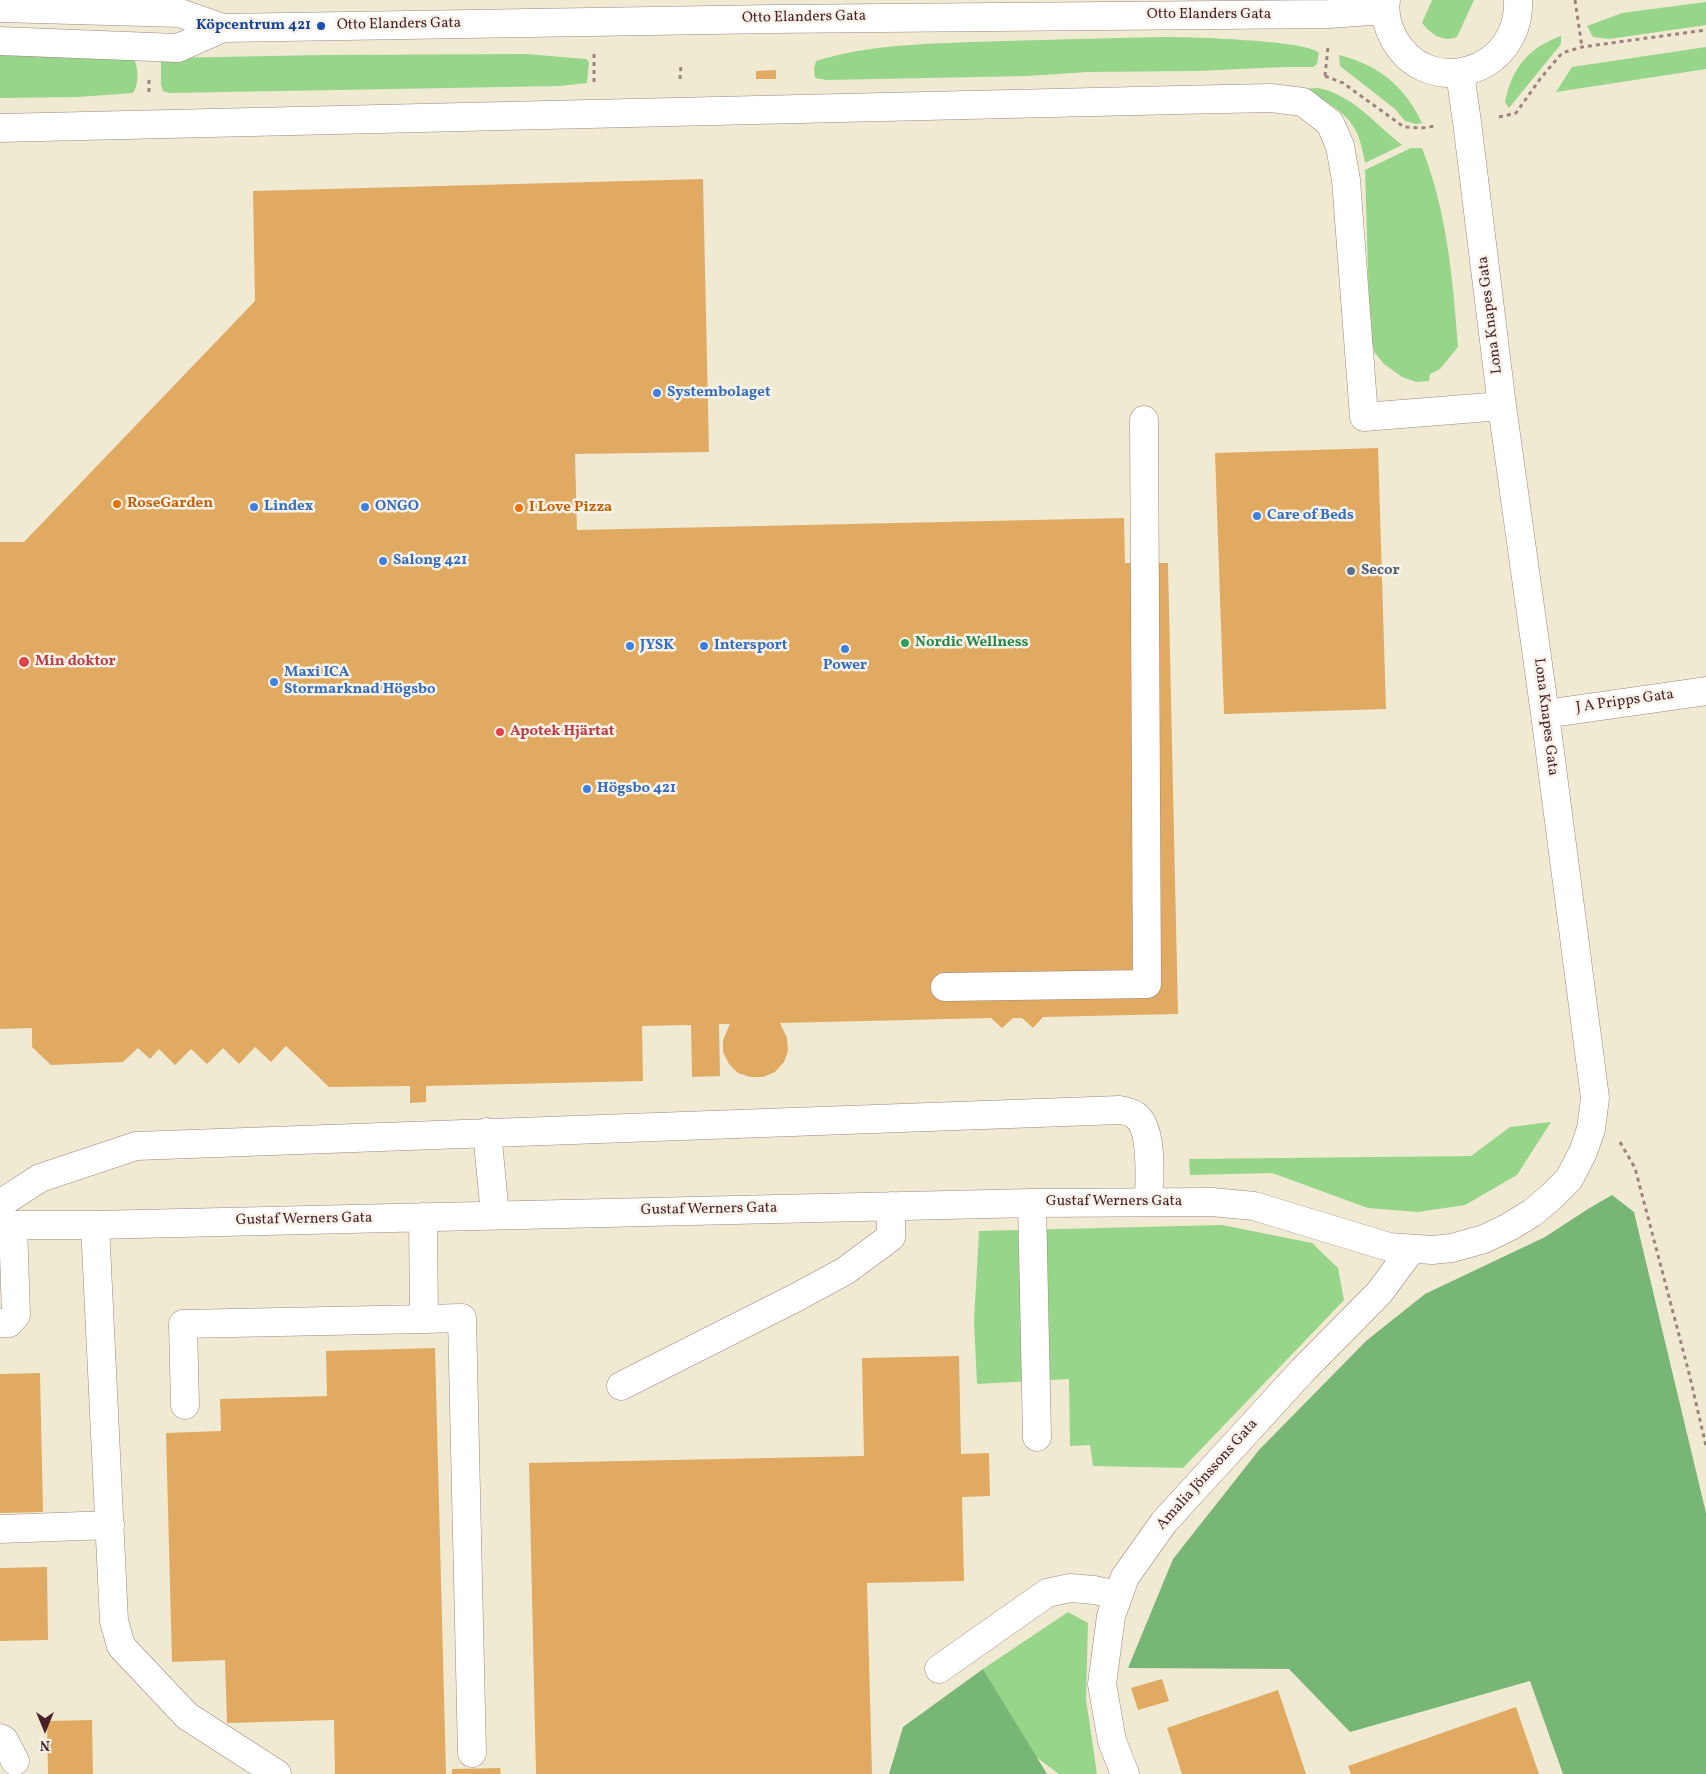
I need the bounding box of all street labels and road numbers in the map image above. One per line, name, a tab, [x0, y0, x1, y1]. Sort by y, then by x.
street label: Otto Elanders Gata	[1147, 6, 1271, 24]
street label: Otto Elanders Gata	[742, 8, 866, 28]
street label: Otto Elanders Gata	[337, 15, 461, 35]
street label: Lona Knapes Gata	[1475, 255, 1507, 375]
street label: Lona Knapes Gata	[1529, 657, 1561, 777]
street label: J A Pripps Gata	[1575, 686, 1675, 718]
street label: Gustaf Werners Gata	[1046, 1193, 1182, 1211]
street label: Gustaf Werners Gata	[641, 1200, 777, 1220]
street label: Gustaf Werners Gata	[236, 1210, 372, 1230]
street label: Amalia Jönssons Gata	[1154, 1416, 1262, 1534]

